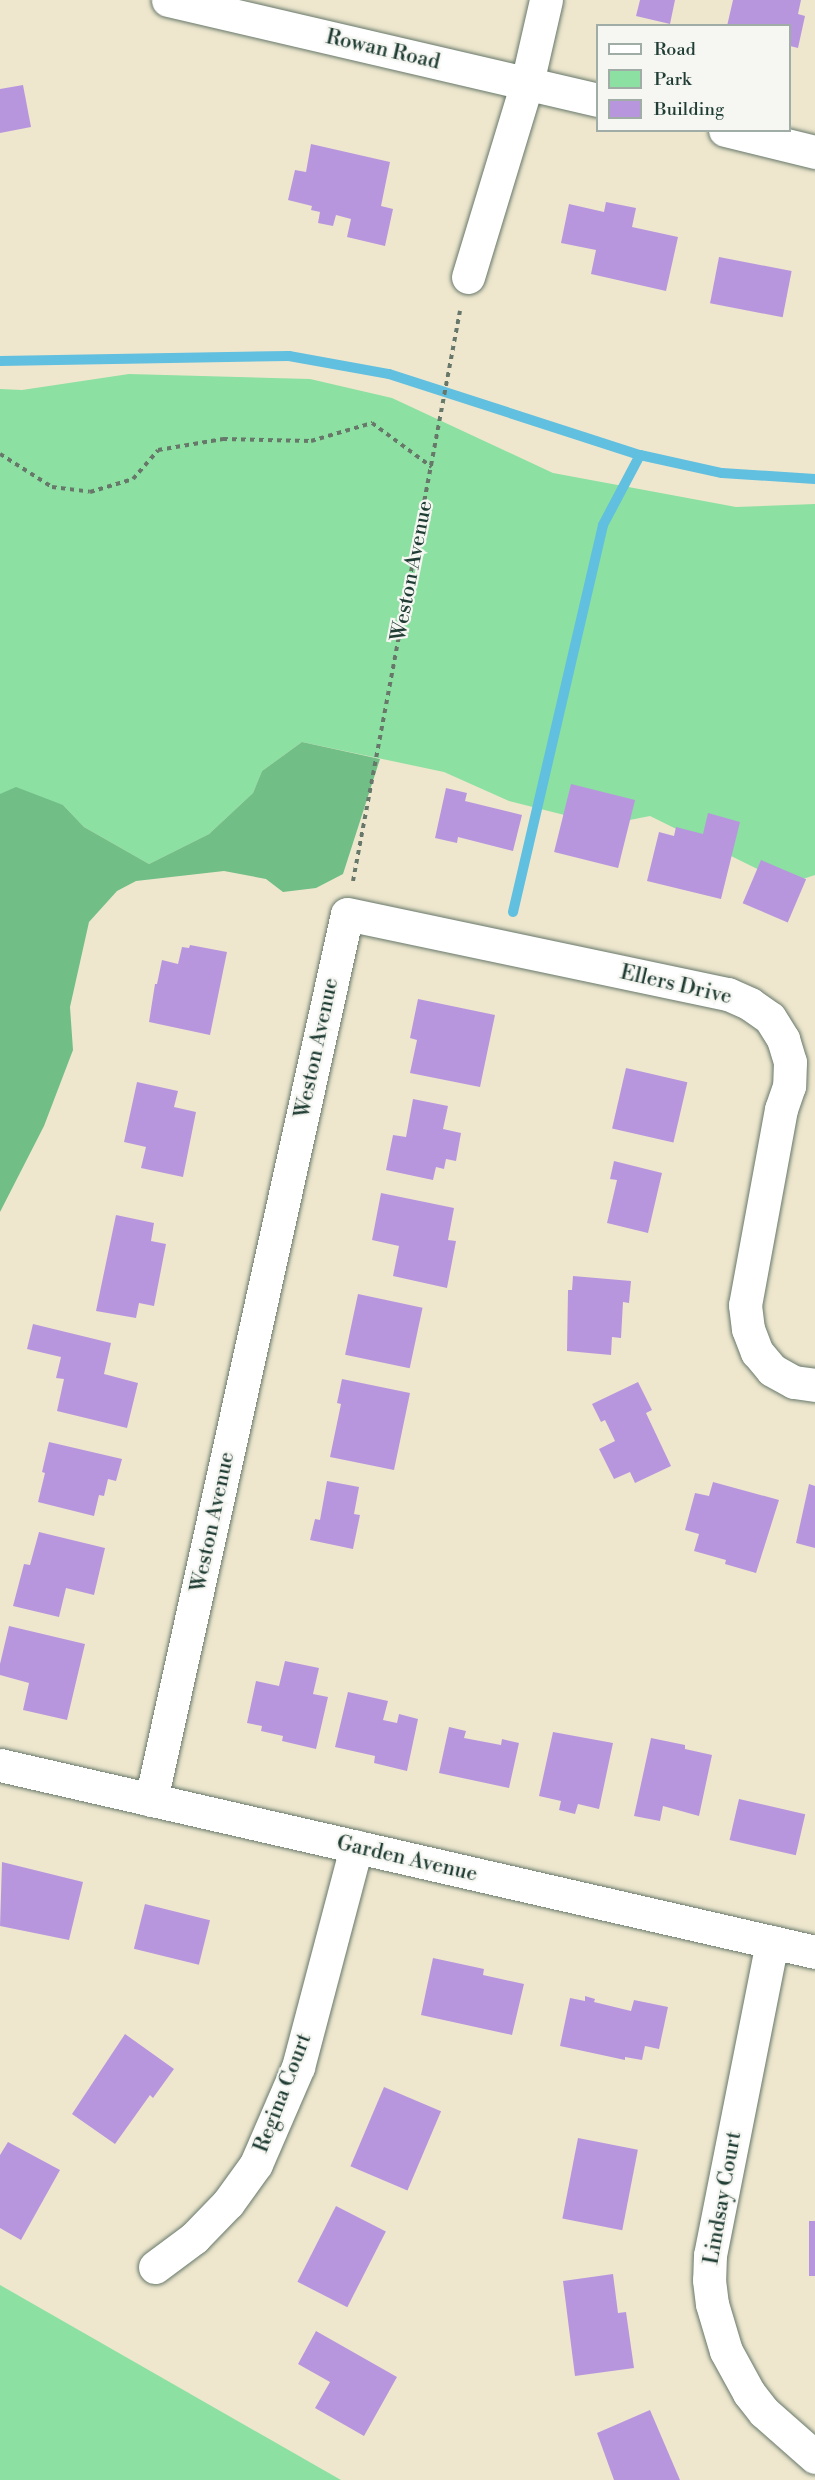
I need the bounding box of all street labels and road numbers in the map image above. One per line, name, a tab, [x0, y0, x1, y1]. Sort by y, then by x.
street label: Rowan Road	[323, 25, 443, 75]
street label: Weston Avenue	[386, 499, 438, 643]
street label: Ellers Drive	[618, 960, 734, 1010]
street label: Weston Avenue	[290, 976, 344, 1120]
street label: Weston Avenue	[186, 1450, 240, 1594]
street label: Garden Avenue	[334, 1831, 480, 1887]
street label: Regina Court	[249, 2030, 317, 2156]
street label: Lindsay Court	[699, 2129, 747, 2267]

